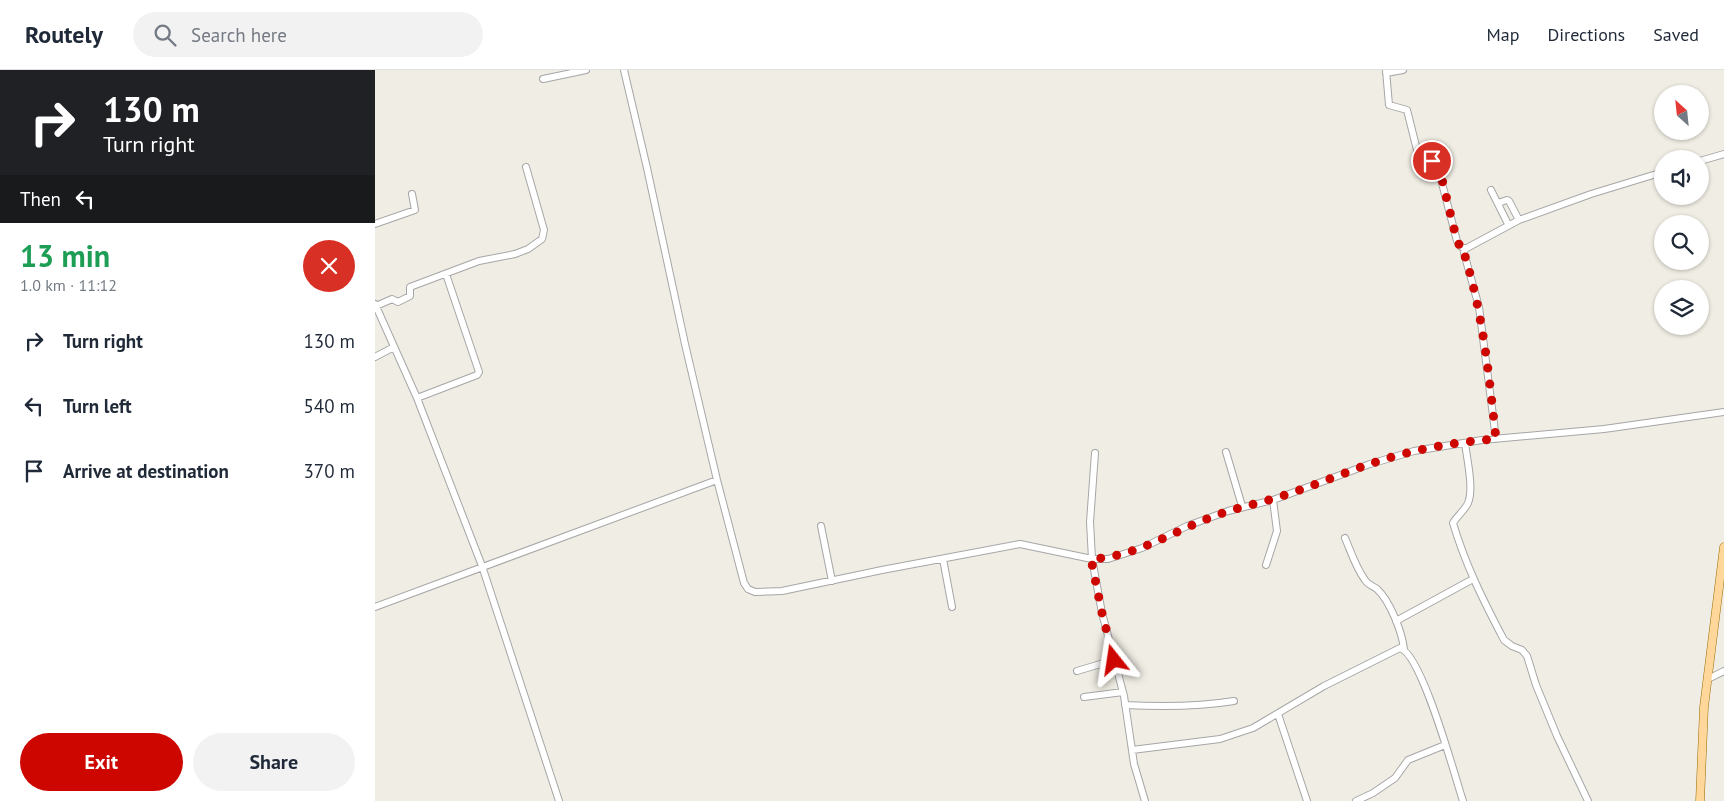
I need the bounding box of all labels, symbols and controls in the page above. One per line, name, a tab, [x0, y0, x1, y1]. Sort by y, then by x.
search box	[133, 12, 483, 57]
text: Routely	[25, 19, 103, 50]
icon: search	[151, 21, 179, 49]
text: Search here	[191, 23, 287, 47]
text: Map	[1487, 23, 1519, 46]
text: Directions	[1547, 23, 1625, 46]
text: Saved	[1653, 23, 1699, 46]
north arrow	[1654, 85, 1709, 140]
map controls	[1654, 85, 1709, 335]
text: 130 m	[103, 86, 200, 132]
icon: right	[20, 90, 85, 155]
text: Turn right	[103, 130, 195, 158]
pin	[1411, 140, 1453, 182]
icon: arrive	[1418, 147, 1446, 175]
button: sound	[1654, 150, 1709, 205]
icon: left	[71, 185, 99, 213]
text: Then	[20, 187, 61, 211]
button: search	[1654, 215, 1709, 270]
text: 13 min	[20, 236, 110, 275]
button: close	[303, 240, 355, 292]
text: 1.0 km · 11:12	[20, 275, 117, 295]
button: layers	[1654, 280, 1709, 335]
icon: right	[20, 327, 48, 355]
text: Turn right	[63, 329, 143, 353]
text: 130 m	[303, 329, 355, 353]
icon: left	[20, 392, 48, 420]
text: Turn left	[63, 394, 132, 418]
text: 540 m	[303, 394, 355, 418]
icon: arrive	[20, 457, 48, 485]
text: Arrive at destination	[63, 459, 229, 483]
text: 370 m	[303, 459, 355, 483]
position arrow	[1087, 633, 1139, 685]
button: Exit	[20, 733, 183, 791]
button: Share	[193, 733, 355, 791]

